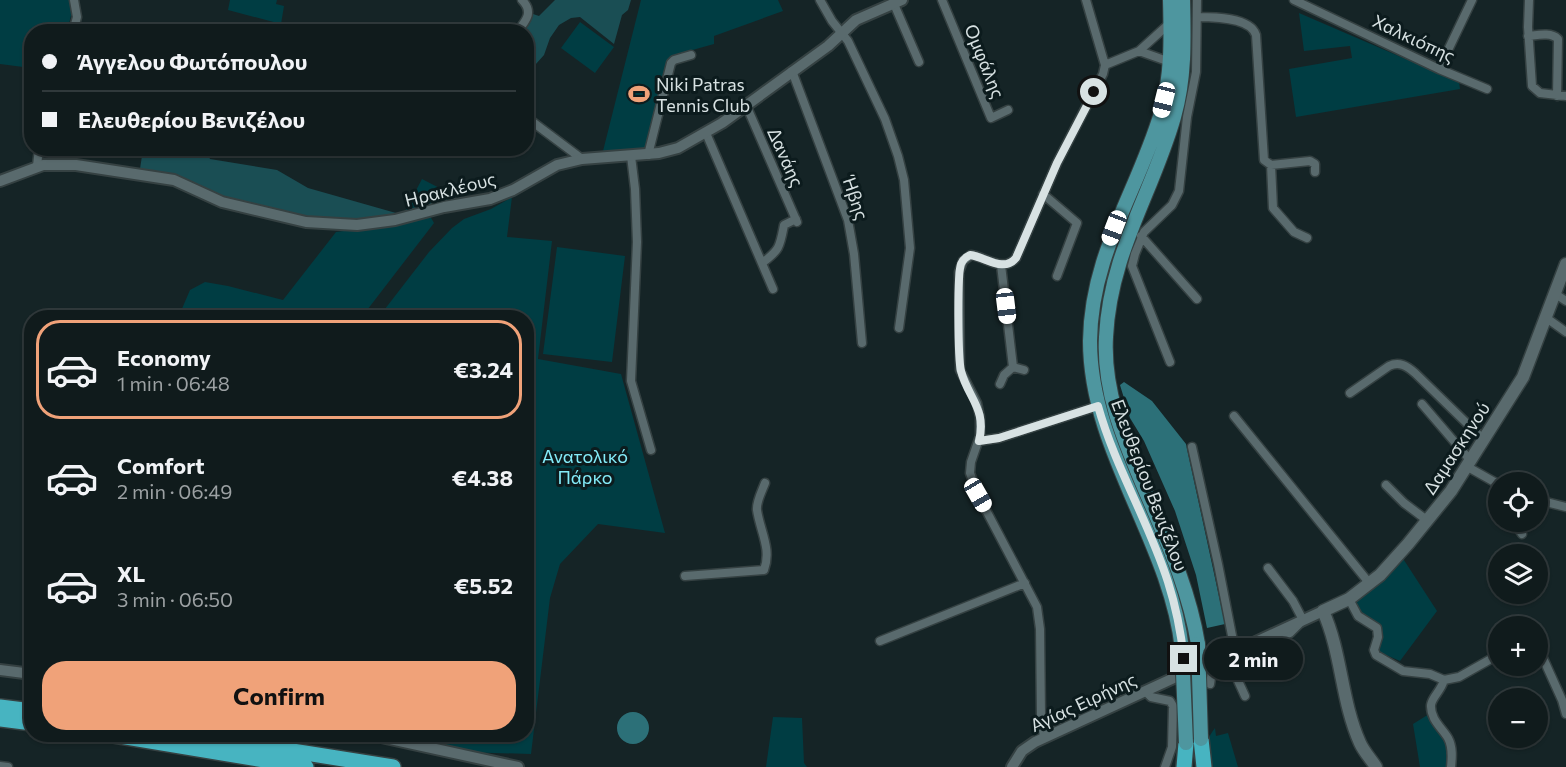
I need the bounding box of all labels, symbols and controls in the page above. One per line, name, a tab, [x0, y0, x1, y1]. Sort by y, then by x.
street label: Χαλκιόπης	[1369, 9, 1459, 67]
street label: Ομφάλης	[960, 21, 1010, 101]
text: Άγγελου Φωτόπουλου	[78, 48, 307, 75]
place label: Niki Patras Tennis Club	[656, 73, 750, 116]
route start	[1080, 78, 1107, 105]
car	[1151, 80, 1177, 120]
sports icon: Niki Patras Tennis Club	[627, 82, 651, 106]
text: Ελευθερίου Βενιζέλου	[78, 106, 305, 133]
street label: Δανάης	[763, 124, 809, 190]
street label: Ηρακλέους	[402, 167, 498, 211]
street label: Ήβης	[838, 172, 874, 223]
car	[1099, 208, 1129, 248]
car	[995, 287, 1017, 325]
icon: car	[45, 343, 99, 397]
text: Economy	[117, 344, 211, 371]
text: €3.24	[453, 356, 513, 383]
text: 1 min · 06:48	[117, 371, 230, 395]
street label: Ελευθερίου Βενιζέλου	[1107, 396, 1193, 574]
street label: Δαμασκηνού	[1418, 398, 1494, 498]
park label: Ανατολικό Πάρκο	[542, 445, 628, 488]
icon: car	[45, 451, 99, 505]
text: Comfort	[117, 452, 205, 479]
text: €4.38	[452, 464, 513, 491]
map controls	[1488, 472, 1548, 748]
button: locate	[1488, 472, 1548, 532]
car	[961, 475, 995, 515]
text: 2 min · 06:49	[117, 479, 232, 503]
button: layers	[1488, 544, 1548, 604]
icon: car	[45, 559, 99, 613]
text: XL	[117, 560, 145, 587]
text: €5.52	[454, 572, 513, 599]
text: 3 min · 06:50	[117, 587, 233, 611]
button: +	[1488, 616, 1548, 676]
callout: 2 min	[1205, 638, 1304, 680]
route end	[1170, 645, 1197, 672]
text: 2 min	[1229, 647, 1278, 671]
button: Confirm	[42, 661, 516, 730]
street label: Αγίας Ειρήνης	[1026, 668, 1140, 736]
button: −	[1488, 688, 1548, 748]

